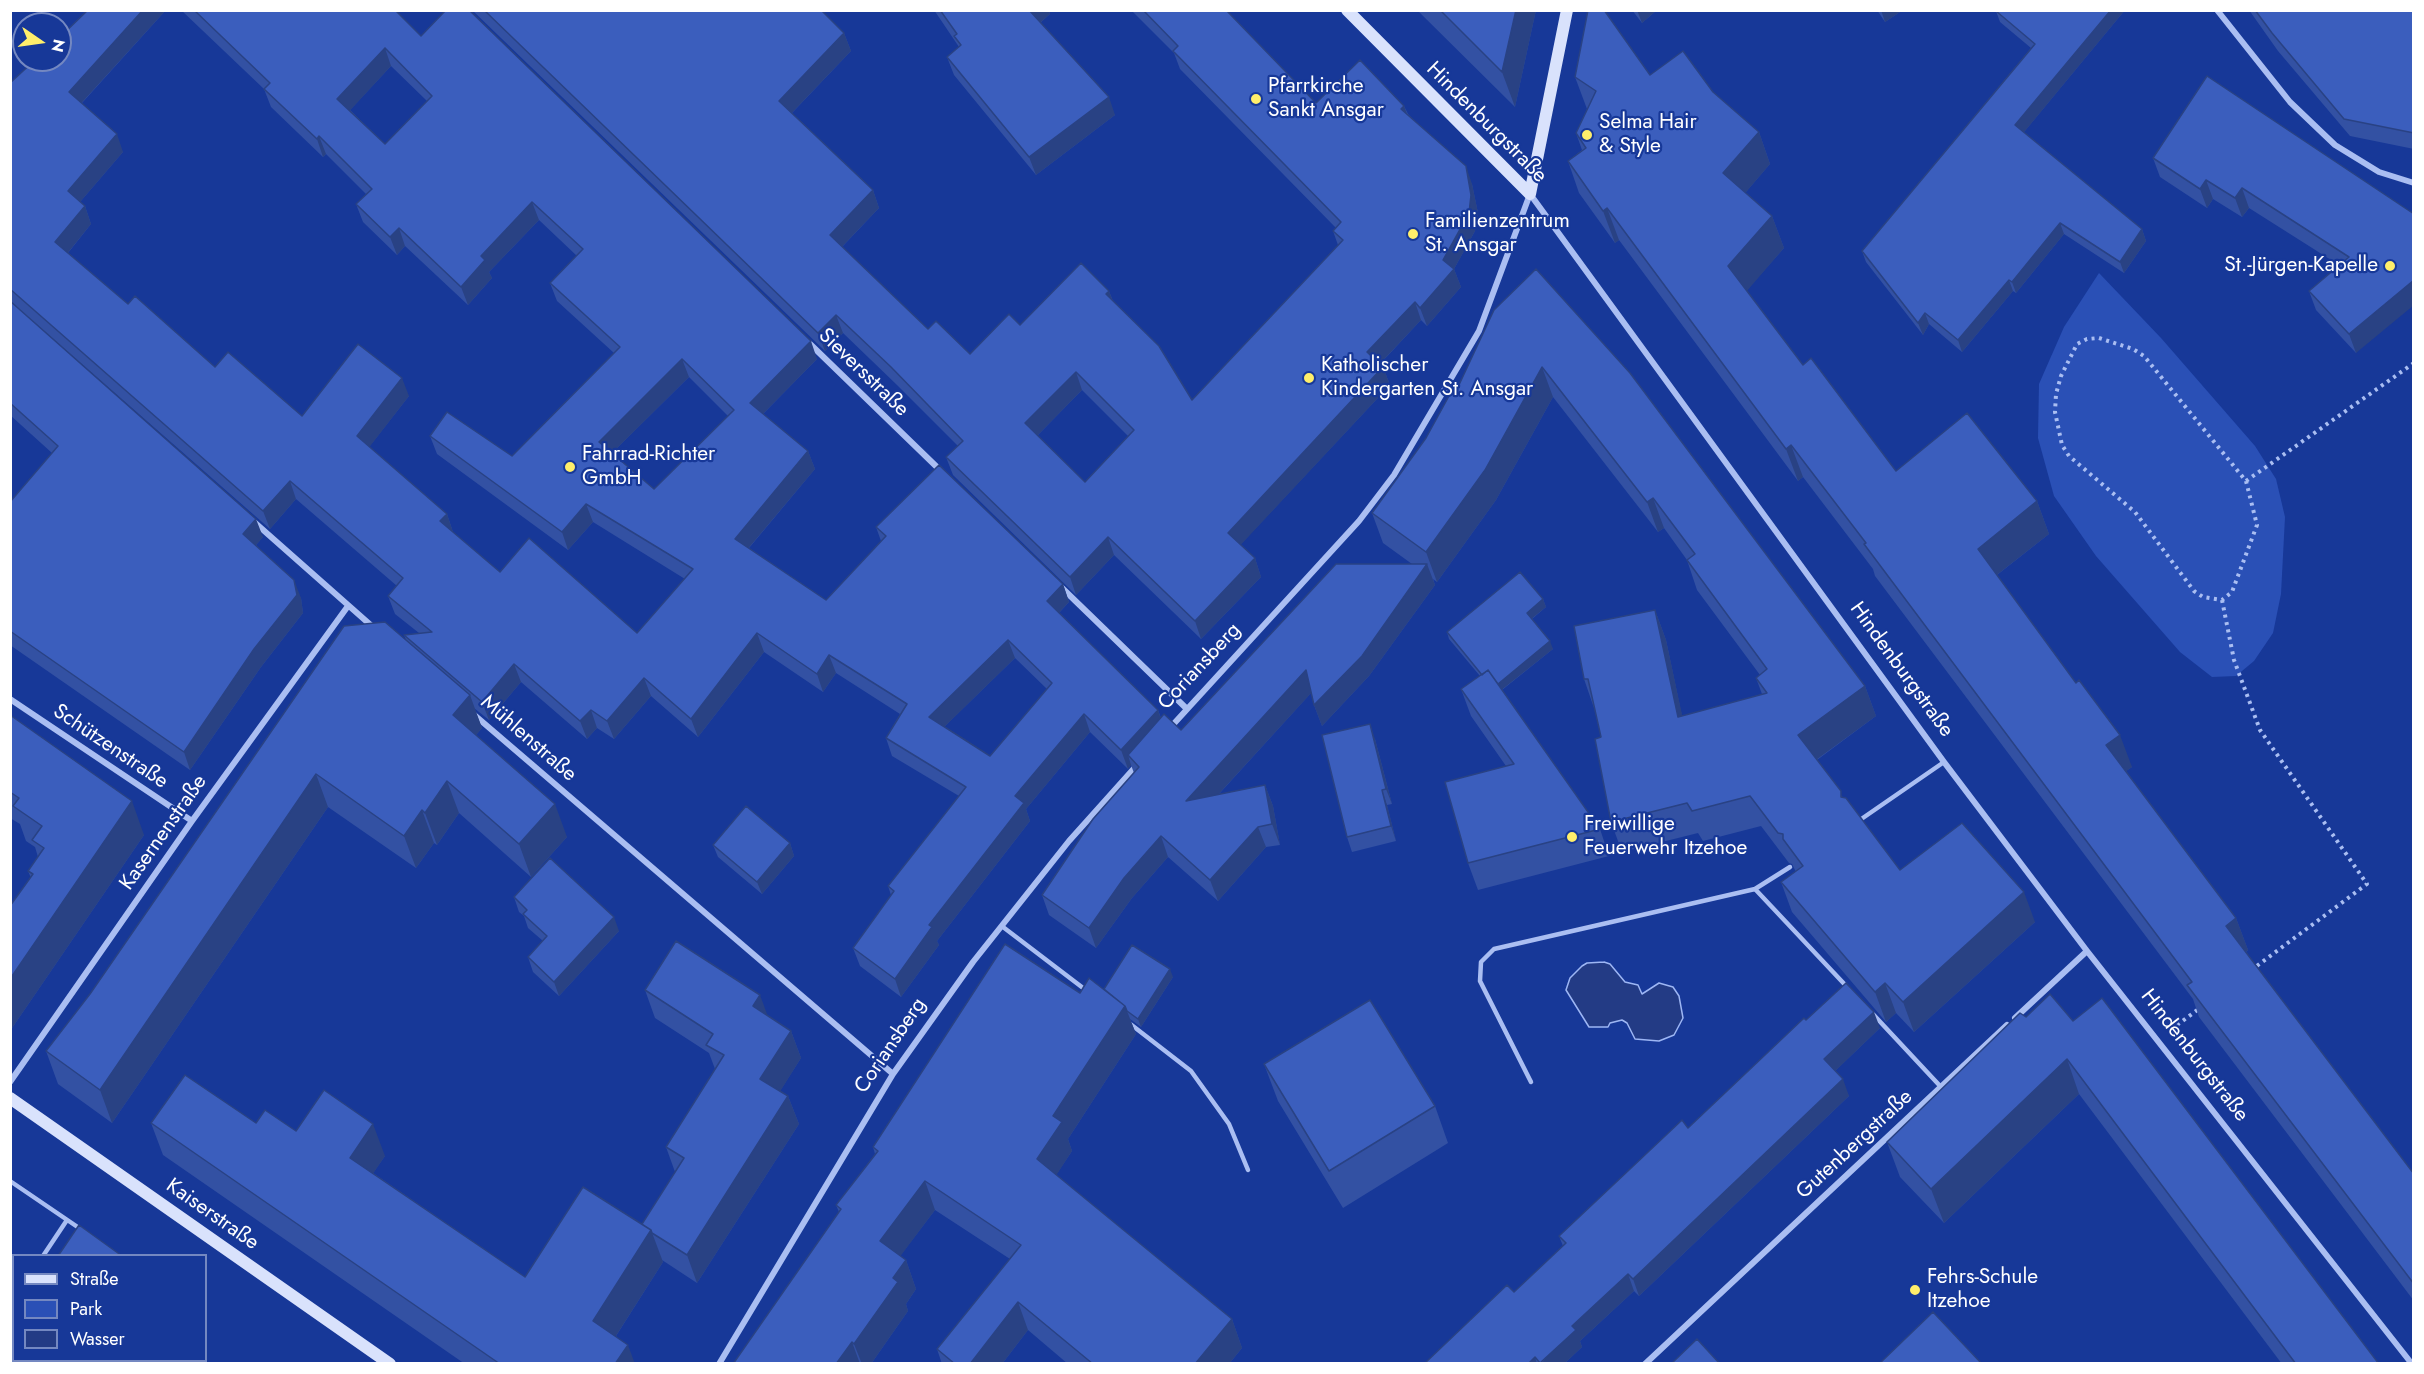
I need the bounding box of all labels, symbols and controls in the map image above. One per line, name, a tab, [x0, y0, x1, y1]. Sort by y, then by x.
north arrow	[12, 12, 72, 72]
text: N	[45, 37, 71, 54]
street label: Hindenburgstraße	[1420, 57, 1552, 189]
place label: Pfarrkirche Sankt Ansgar	[1268, 74, 1384, 124]
marker: Pfarrkirche Sankt Ansgar	[1249, 92, 1263, 106]
place label: Selma Hair & Style	[1599, 110, 1697, 160]
marker: Selma Hair & Style	[1580, 128, 1594, 142]
place label: Familienzentrum St. Ansgar	[1425, 209, 1570, 259]
marker: Familienzentrum St. Ansgar	[1406, 227, 1420, 241]
place label: St.-Jürgen-Kapelle	[2224, 253, 2378, 279]
marker: St.-Jürgen-Kapelle	[2383, 259, 2397, 273]
street label: Sieversstraße	[812, 324, 914, 422]
place label: Katholischer Kindergarten St. Ansgar	[1321, 353, 1533, 403]
marker: Katholischer Kindergarten St. Ansgar	[1302, 371, 1316, 385]
place label: Fahrrad-Richter GmbH	[582, 442, 715, 492]
marker: Fahrrad-Richter GmbH	[563, 460, 577, 474]
street label: Hindenburgstraße	[1844, 598, 1958, 742]
street label: Coriansberg	[1153, 618, 1247, 716]
street label: Mühlenstraße	[475, 690, 581, 788]
street label: Schützenstraße	[48, 699, 172, 795]
street label: Kasernenstraße	[115, 771, 213, 895]
place label: Freiwillige Feuerwehr Itzehoe	[1584, 812, 1747, 862]
marker: Freiwillige Feuerwehr Itzehoe	[1565, 830, 1579, 844]
street label: Hindenburgstraße	[2135, 985, 2253, 1127]
street label: Coriansberg	[850, 993, 932, 1099]
street label: Gutenbergstraße	[1792, 1085, 1918, 1205]
street label: Kaiserstraße	[161, 1174, 263, 1256]
legend	[12, 1254, 207, 1362]
place label: Fehrs-Schule Itzehoe	[1927, 1265, 2038, 1315]
text: Straße	[70, 1266, 118, 1292]
marker: Fehrs-Schule Itzehoe	[1908, 1283, 1922, 1297]
text: Park	[70, 1296, 102, 1322]
text: Wasser	[70, 1326, 125, 1352]

